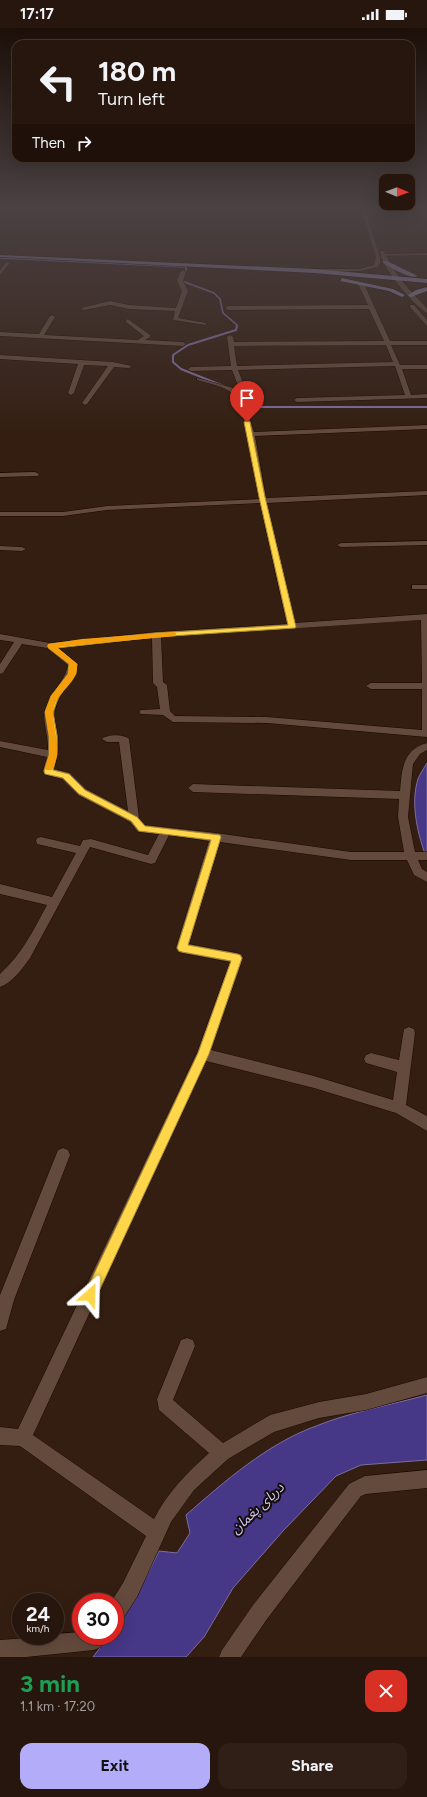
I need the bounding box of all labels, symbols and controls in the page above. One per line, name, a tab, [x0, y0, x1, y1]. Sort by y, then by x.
text: 17:17	[20, 5, 54, 23]
text: 180 m	[98, 54, 176, 88]
icon: left	[32, 56, 84, 108]
text: Turn left	[98, 88, 165, 110]
icon: right	[73, 132, 95, 154]
text: Then	[32, 134, 65, 152]
north arrow	[379, 174, 415, 210]
map controls	[379, 174, 415, 210]
pin	[230, 381, 264, 422]
icon: arrive	[236, 387, 258, 409]
position arrow	[69, 1274, 111, 1316]
water label: دریای پغمان	[227, 1479, 289, 1538]
speed limit sign: 30	[72, 1593, 124, 1645]
text: 24	[26, 1602, 50, 1626]
text: km/h	[27, 1622, 49, 1635]
text: 3 min	[20, 1669, 80, 1698]
button: close	[365, 1670, 407, 1712]
text: 1.1 km · 17:20	[20, 1699, 95, 1714]
button: Exit	[20, 1743, 210, 1789]
button: Share	[218, 1743, 407, 1789]

